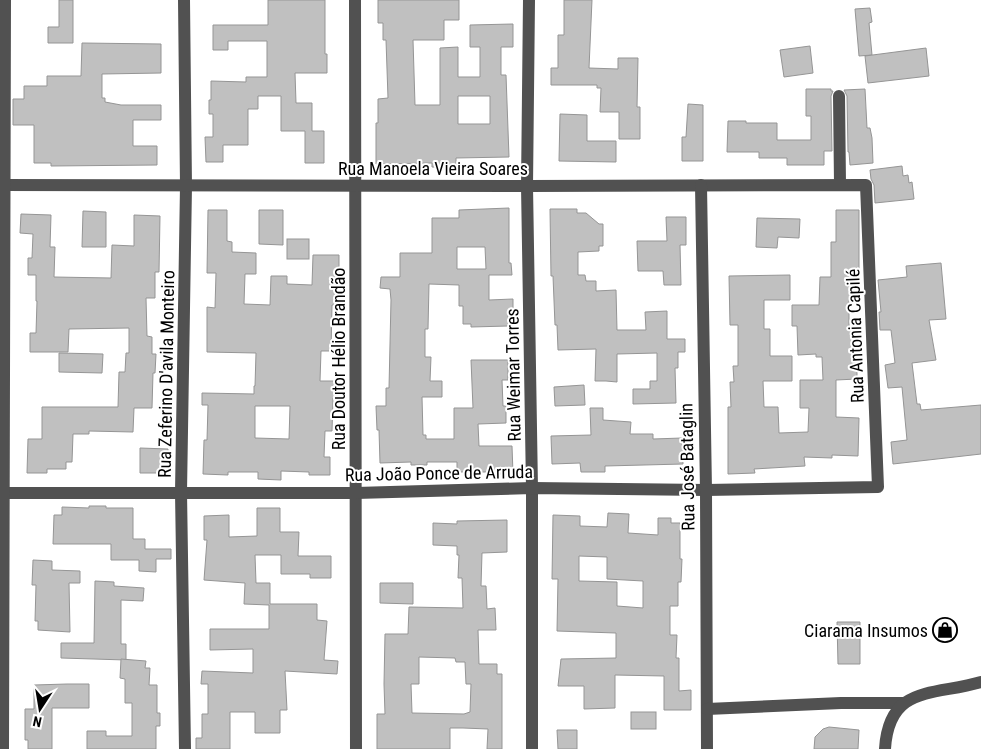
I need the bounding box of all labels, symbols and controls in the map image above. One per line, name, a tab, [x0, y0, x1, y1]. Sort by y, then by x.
street label: Rua Manoela Vieira Soares	[338, 158, 528, 179]
street label: Rua Doutor Hélio Brandão	[328, 268, 349, 450]
street label: Rua Antonia Capilé	[842, 269, 868, 403]
street label: Rua Zeferino D'avila Monteiro	[154, 270, 178, 478]
street label: Rua Weimar Torres	[501, 308, 525, 442]
street label: Rua José Bataglin	[675, 403, 699, 531]
street label: Rua João Ponce de Arruda	[345, 461, 533, 485]
shop icon: Ciarama Insumos	[932, 617, 958, 643]
place label: Ciarama Insumos	[804, 620, 928, 641]
north arrow	[15, 684, 65, 734]
text: N	[31, 713, 43, 730]

